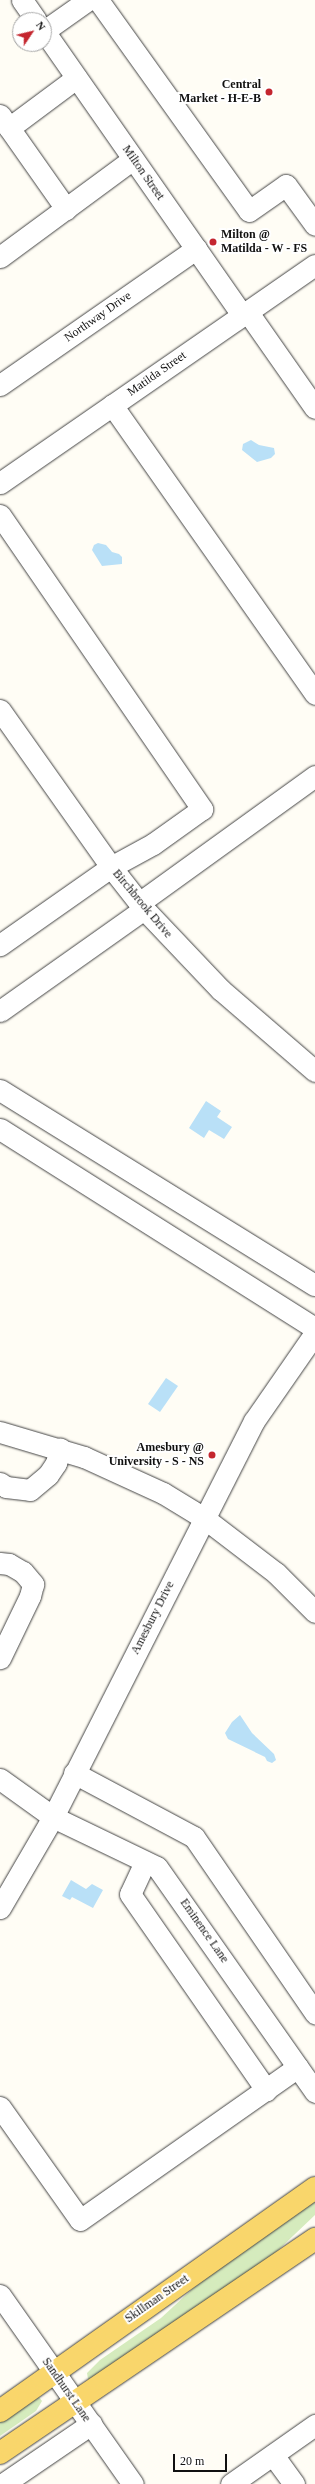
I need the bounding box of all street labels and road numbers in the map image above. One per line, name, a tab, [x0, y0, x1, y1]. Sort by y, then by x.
street label: Milton Street	[119, 143, 167, 203]
street label: Northway Drive	[62, 289, 134, 345]
street label: Matilda Street	[125, 349, 189, 399]
street label: Birchbrook Drive	[109, 867, 175, 941]
street label: Amesbury Drive	[128, 1579, 178, 1657]
street label: Eminence Lane	[177, 1896, 231, 1966]
street label: Skillman Street	[122, 2272, 192, 2326]
street label: Sandhurst Lane	[39, 2355, 93, 2425]

